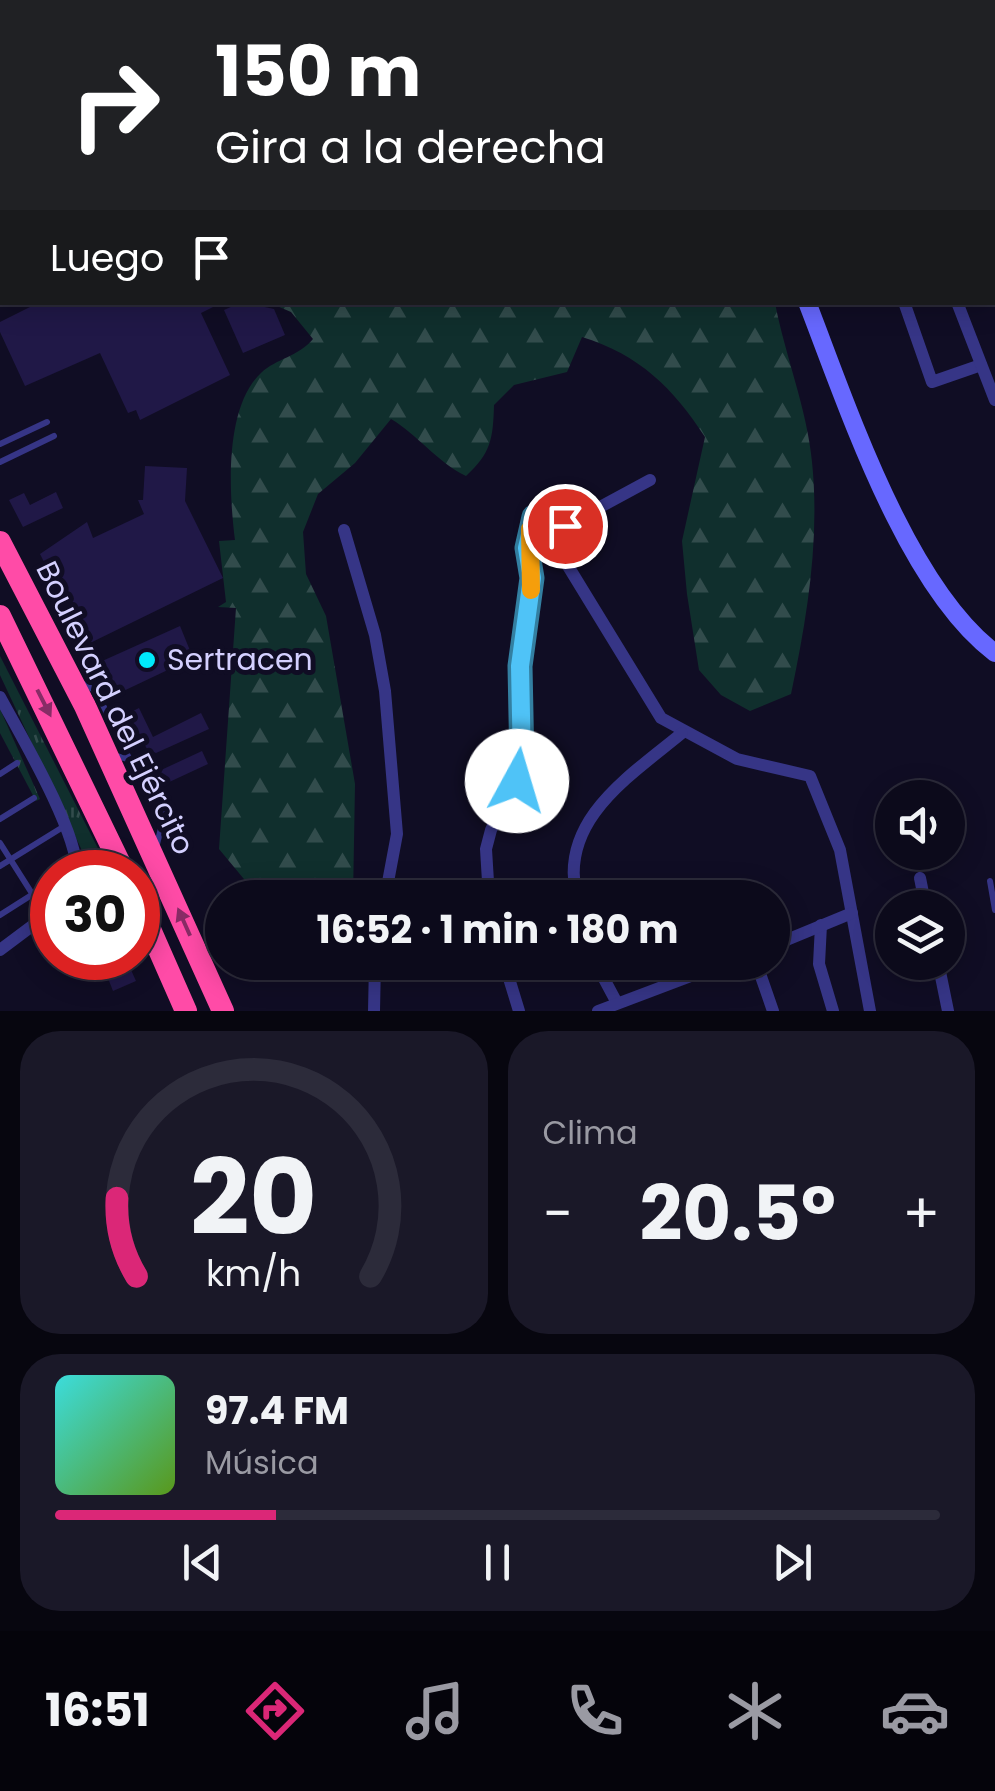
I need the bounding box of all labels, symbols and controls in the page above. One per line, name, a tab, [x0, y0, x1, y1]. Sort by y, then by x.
text: 150 m	[215, 22, 421, 121]
icon: right	[50, 40, 180, 170]
text: Gira a la derecha	[215, 116, 606, 179]
icon: arrive	[184, 230, 239, 285]
text: Luego	[50, 231, 164, 284]
pin	[523, 484, 608, 569]
icon: arrive	[538, 499, 593, 554]
street label: Boulevard del Ejército	[26, 554, 205, 862]
place label: Sertracen	[167, 638, 313, 681]
marker: Sertracen	[136, 649, 158, 671]
one-way arrow	[35, 689, 52, 718]
position arrow	[465, 729, 569, 833]
map controls	[875, 780, 965, 980]
button: sound	[875, 780, 965, 870]
speed limit sign: 30	[30, 850, 160, 980]
button: layers	[875, 890, 965, 980]
text: 16:52 · 1 min · 180 m	[316, 903, 679, 956]
one-way arrow	[176, 907, 192, 937]
text: Clima	[543, 1110, 638, 1155]
text: 20	[190, 1125, 317, 1270]
text: 20.5°	[639, 1161, 836, 1266]
text: −	[543, 1175, 573, 1252]
text: +	[902, 1175, 940, 1252]
text: km/h	[206, 1248, 301, 1299]
text: 97.4 FM	[205, 1384, 349, 1437]
text: Música	[205, 1440, 319, 1485]
icon: previous	[175, 1535, 230, 1590]
icon: pause	[470, 1535, 525, 1590]
icon: next	[765, 1535, 820, 1590]
icon: directions	[240, 1676, 310, 1746]
icon: music	[400, 1676, 470, 1746]
icon: phone	[560, 1676, 630, 1746]
icon: climate	[720, 1676, 790, 1746]
icon: car	[880, 1676, 950, 1746]
text: 16:51	[45, 1679, 150, 1742]

